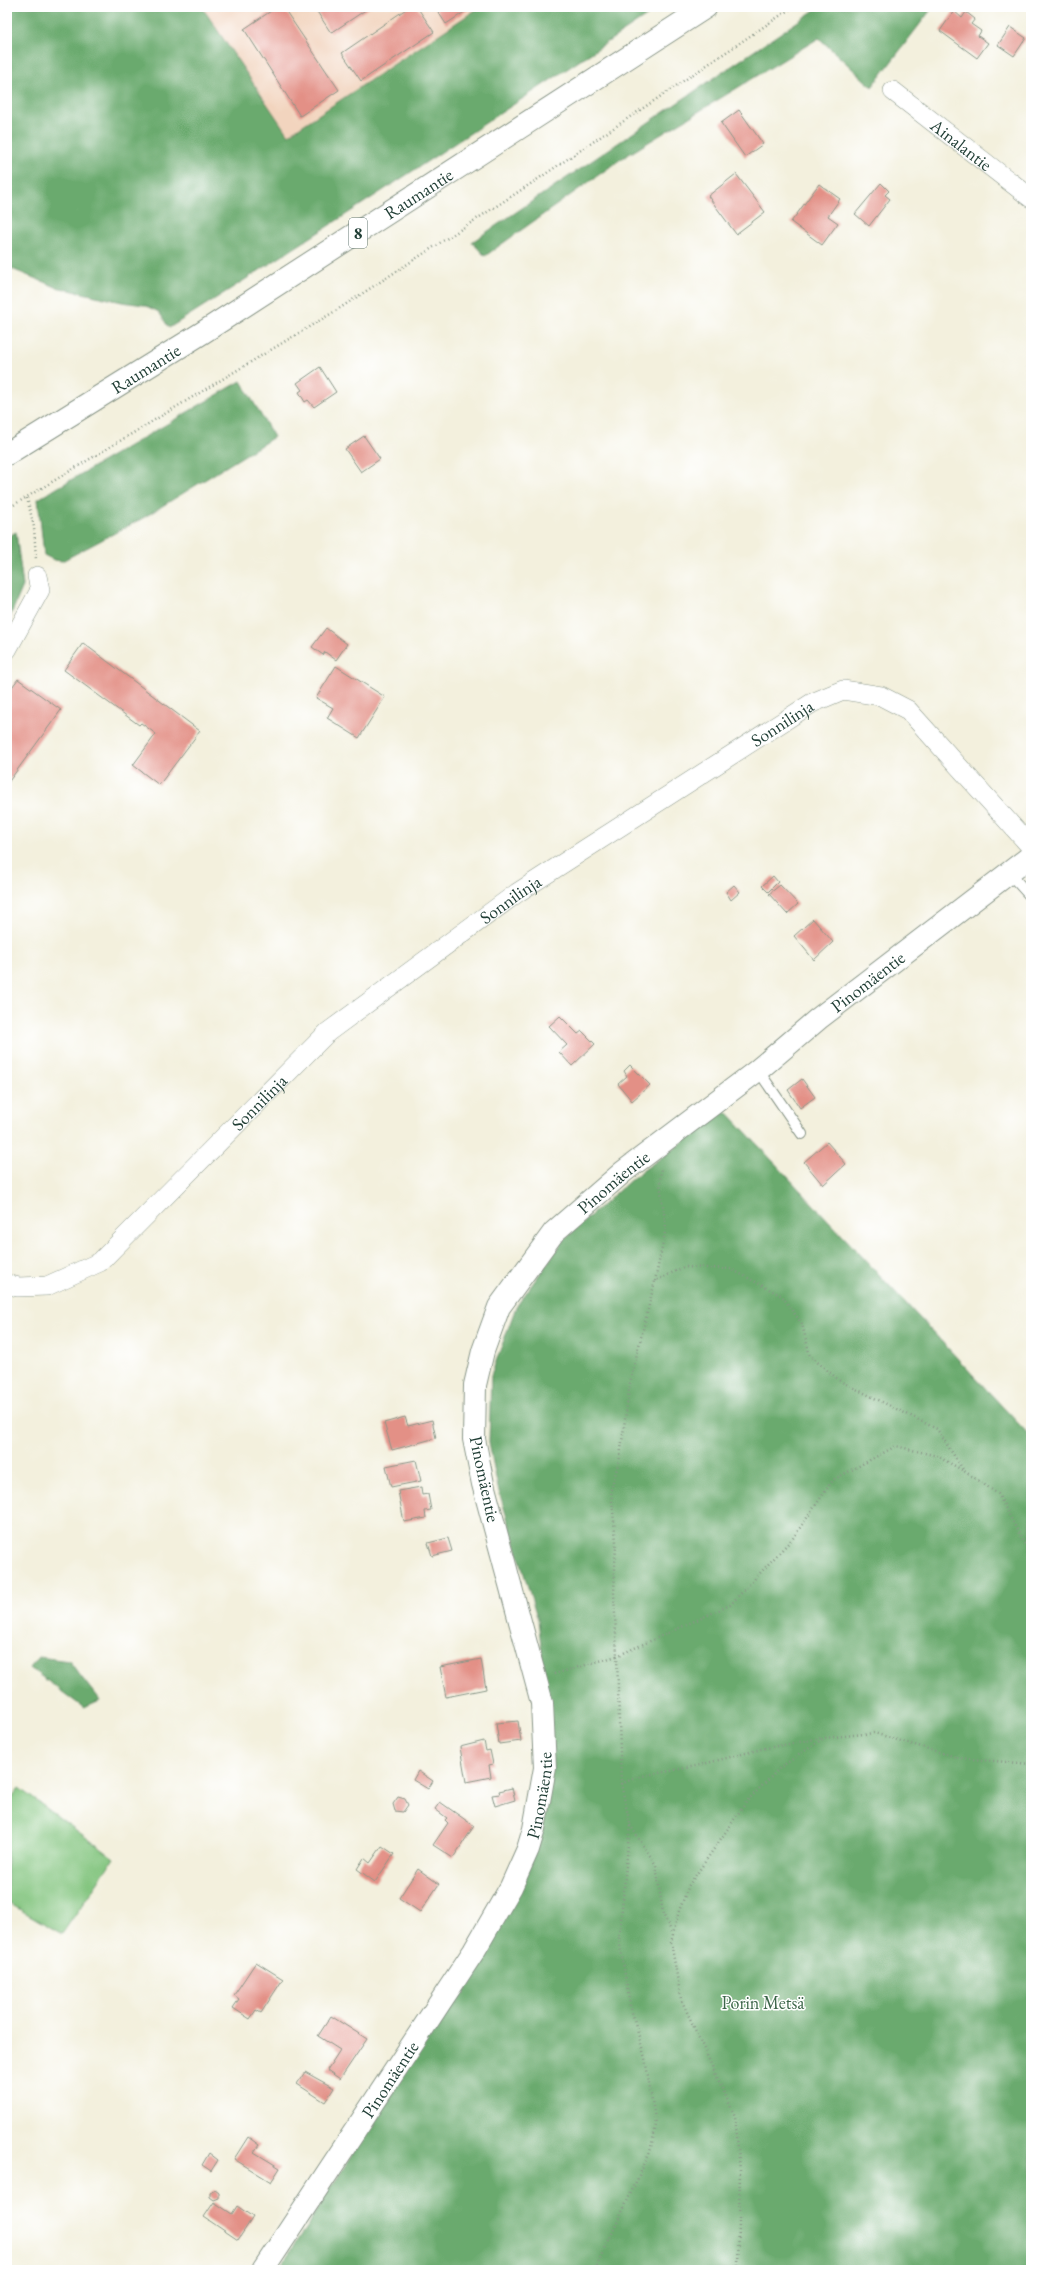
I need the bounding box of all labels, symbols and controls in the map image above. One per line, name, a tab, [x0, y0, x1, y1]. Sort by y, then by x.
street label: Ainalantie	[926, 113, 997, 175]
street label: Raumantie	[379, 162, 457, 224]
road number: 8	[349, 218, 367, 248]
street label: Raumantie	[107, 338, 184, 398]
street label: Sonnilinja	[746, 693, 818, 751]
street label: Sonnilinja	[475, 869, 546, 928]
street label: Pinomäentie	[826, 945, 909, 1017]
street label: Sonnilinja	[226, 1068, 292, 1135]
street label: Pinomäentie	[572, 1145, 654, 1219]
street label: Pinomäentie	[465, 1434, 505, 1524]
street label: Pinomäentie	[520, 1752, 557, 1842]
park label: Porin Metsä	[722, 1991, 805, 2014]
street label: Pinomäentie	[356, 2036, 423, 2122]

